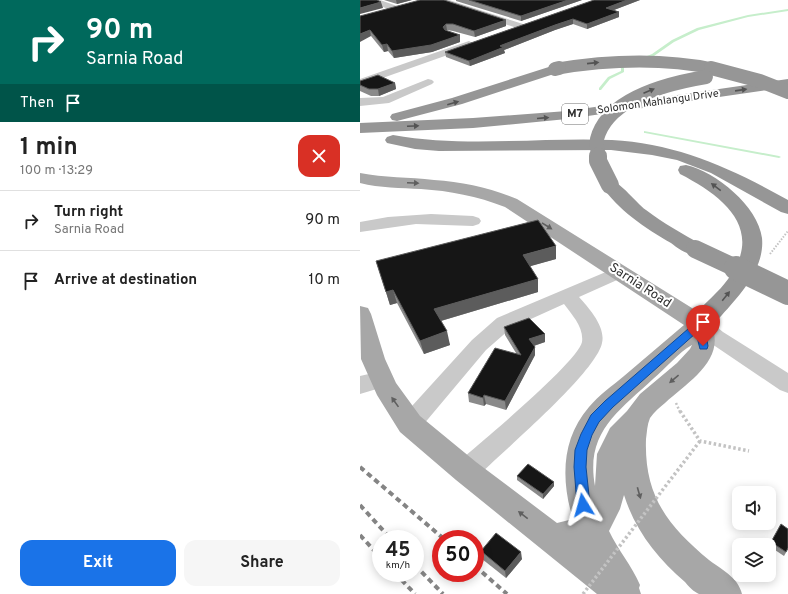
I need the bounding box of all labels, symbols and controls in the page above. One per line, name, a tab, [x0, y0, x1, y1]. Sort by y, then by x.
text: 90 m	[86, 13, 153, 49]
icon: right	[20, 16, 72, 68]
text: Sarnia Road	[86, 48, 183, 71]
one-way arrow	[587, 59, 599, 66]
street label: Solomon Mahlangu Drive	[596, 87, 720, 117]
one-way arrow	[735, 87, 747, 93]
one-way arrow	[643, 88, 654, 94]
icon: arrive	[62, 92, 84, 114]
text: Then	[20, 94, 54, 113]
one-way arrow	[447, 100, 459, 106]
road number: M7	[562, 104, 588, 124]
one-way arrow	[537, 114, 549, 121]
one-way arrow	[407, 123, 419, 130]
text: 1 min	[20, 133, 78, 163]
button: close	[298, 135, 340, 177]
text: 100 m · 13:29	[20, 163, 93, 179]
one-way arrow	[407, 180, 420, 186]
one-way arrow	[711, 183, 722, 192]
text: Turn right	[54, 203, 123, 222]
icon: right	[20, 210, 42, 232]
text: 90 m	[305, 211, 340, 230]
text: Sarnia Road	[54, 222, 124, 238]
one-way arrow	[541, 223, 553, 230]
street label: Sarnia Road	[606, 260, 674, 312]
icon: arrive	[20, 270, 42, 292]
text: Arrive at destination	[54, 271, 197, 290]
text: 10 m	[309, 271, 340, 290]
one-way arrow	[721, 290, 730, 301]
pin	[686, 305, 720, 346]
icon: arrive	[692, 311, 714, 333]
one-way arrow	[668, 374, 679, 383]
one-way arrow	[391, 396, 399, 407]
position arrow	[562, 484, 604, 526]
map controls	[732, 486, 776, 582]
button: sound	[732, 486, 776, 530]
one-way arrow	[636, 487, 642, 499]
one-way arrow	[517, 511, 528, 520]
speed limit sign: 50	[432, 530, 484, 582]
text: 45	[385, 538, 411, 564]
button: layers	[732, 538, 776, 582]
button: Exit	[20, 540, 176, 586]
button: Share	[184, 540, 340, 586]
text: km/h	[386, 559, 410, 572]

